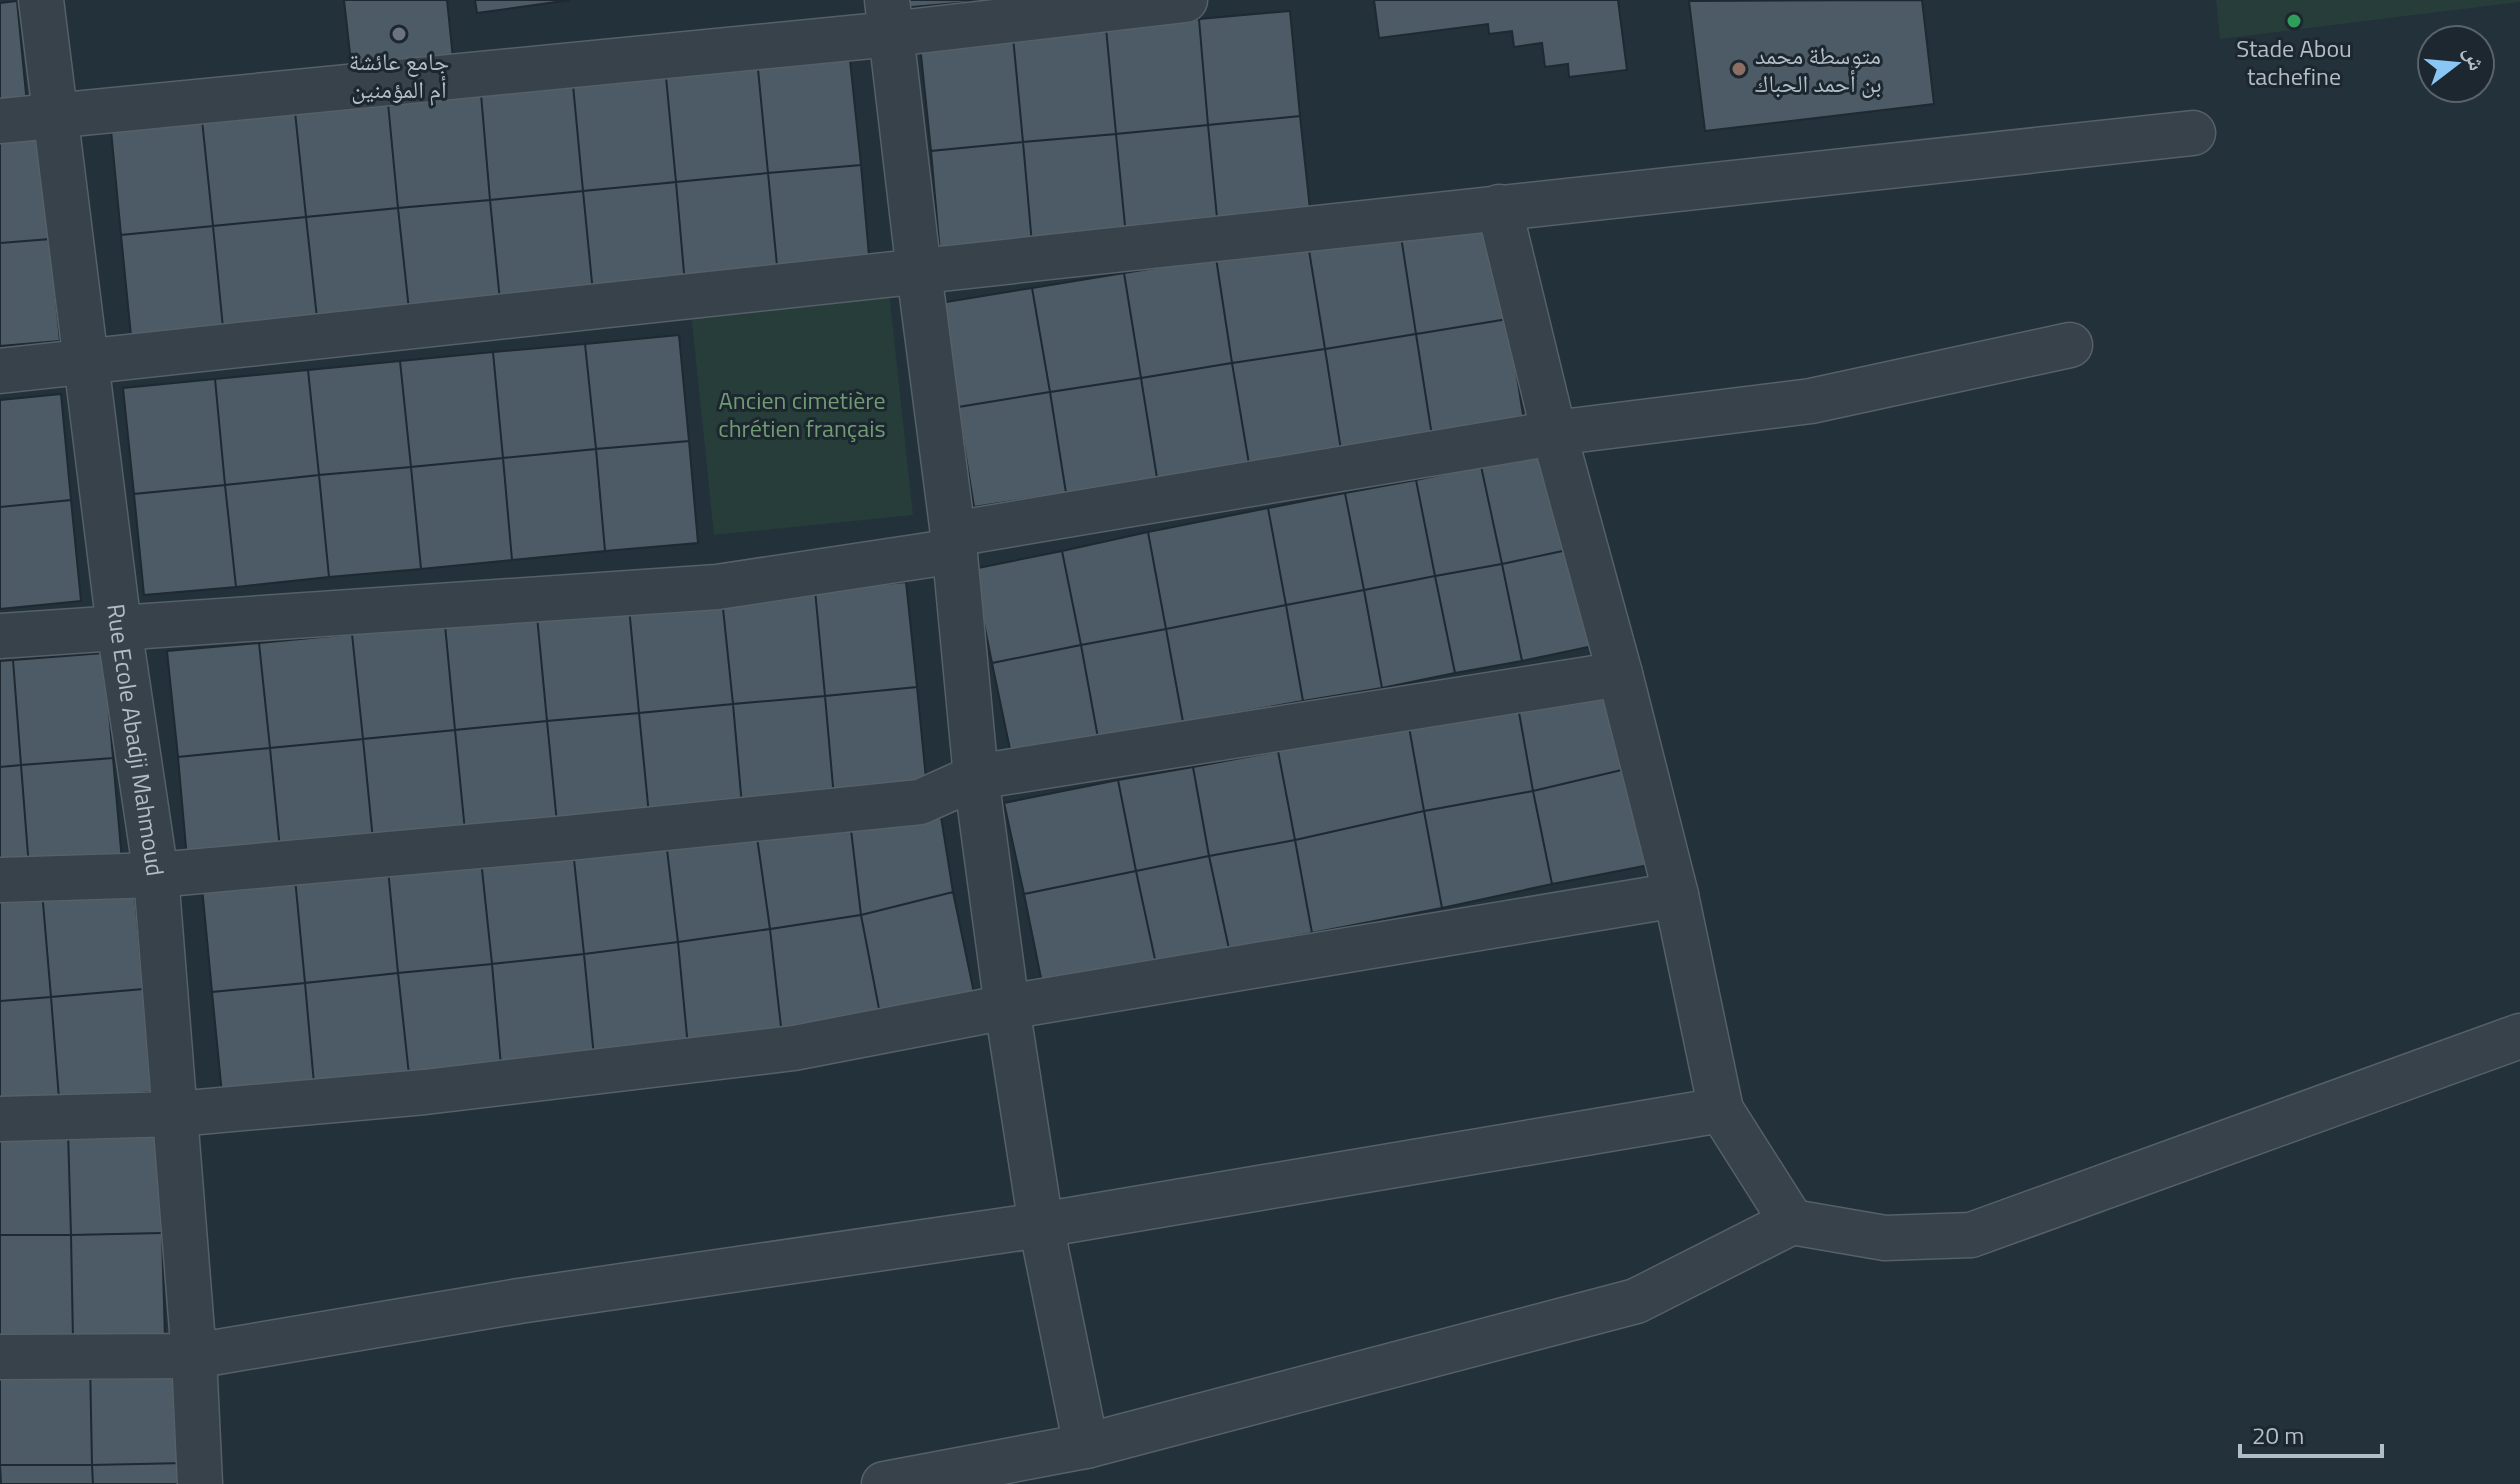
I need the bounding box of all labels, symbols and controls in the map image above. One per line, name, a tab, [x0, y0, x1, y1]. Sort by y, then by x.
marker: Stade Abou tachefine	[2285, 12, 2303, 30]
north arrow	[2416, 24, 2496, 104]
marker: جامع عائشة أم المؤمنين	[390, 25, 408, 43]
place label: Stade Abou tachefine	[2236, 30, 2352, 94]
place label: متوسطة محمد بن أحمد الحباك	[1755, 37, 1882, 101]
place label: جامع عائشة أم المؤمنين	[349, 43, 449, 107]
text: ش	[2456, 43, 2495, 74]
marker: متوسطة محمد بن أحمد الحباك	[1730, 60, 1748, 78]
park label: Ancien cimetière chrétien français	[718, 382, 886, 446]
street label: Rue Ecole Abadji Mahmoud	[98, 602, 174, 878]
scale bar	[2240, 1408, 2382, 1458]
text: 20 m	[2252, 1417, 2304, 1453]

